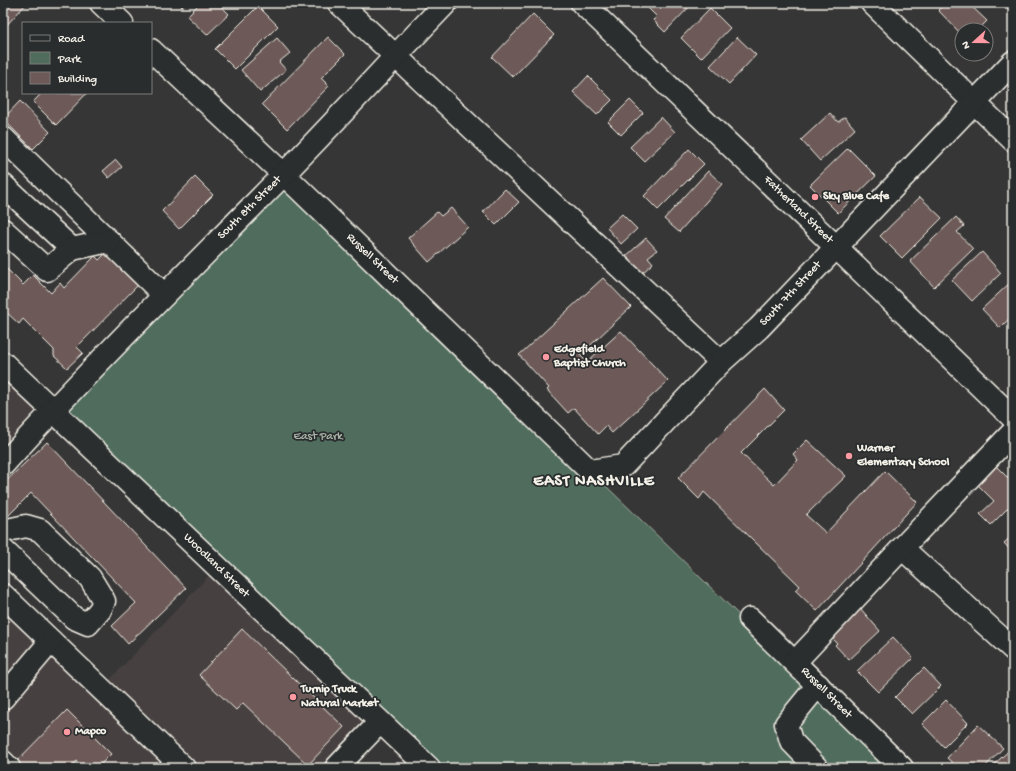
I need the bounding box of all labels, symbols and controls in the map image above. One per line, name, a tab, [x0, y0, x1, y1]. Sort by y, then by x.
legend	[22, 22, 152, 94]
north arrow	[954, 22, 994, 62]
text: Road	[58, 33, 85, 47]
text: N	[960, 39, 973, 50]
text: Park	[57, 53, 83, 67]
text: Building	[57, 73, 97, 87]
street label: South 8th Street	[215, 172, 286, 243]
street label: Fatherland Street	[760, 172, 837, 248]
place label: Sky Blue Cafe	[823, 190, 890, 204]
marker: Sky Blue Cafe	[810, 192, 820, 202]
street label: Russell Street	[343, 231, 402, 288]
street label: South 7th Street	[757, 258, 826, 330]
place label: Edgefield Baptist Church	[553, 343, 626, 371]
marker: Edgefield Baptist Church	[541, 352, 551, 362]
park label: East Park	[293, 430, 344, 444]
place label: Warner Elementary School	[856, 442, 950, 470]
marker: Warner Elementary School	[844, 451, 854, 461]
district label: EAST NASHVILLE	[533, 473, 655, 492]
street label: Woodland Street	[180, 531, 253, 602]
street label: Russell Street	[797, 664, 855, 722]
place label: Turnip Truck Natural Market	[300, 683, 379, 711]
marker: Turnip Truck Natural Market	[288, 692, 298, 702]
place label: Mapco	[75, 725, 107, 739]
marker: Mapco	[62, 727, 72, 737]

